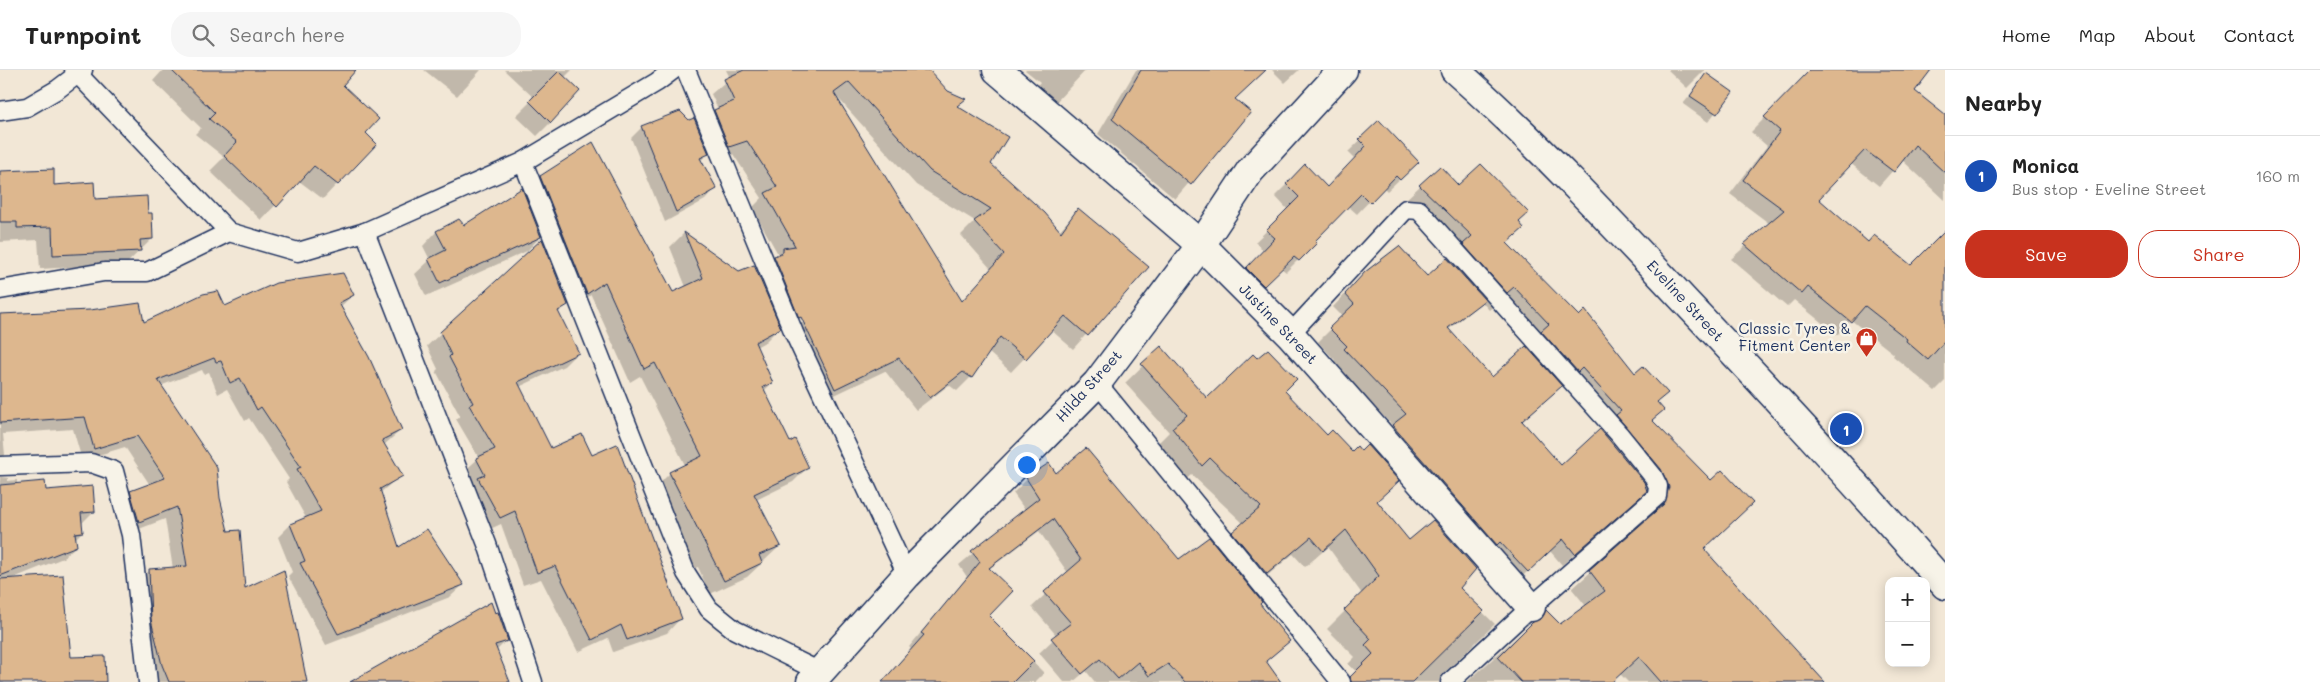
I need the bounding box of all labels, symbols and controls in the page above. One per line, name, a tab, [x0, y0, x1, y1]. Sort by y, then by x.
search box	[171, 12, 521, 57]
text: Turnpoint	[25, 19, 141, 50]
icon: search	[189, 21, 217, 49]
text: Search here	[229, 22, 345, 47]
text: Home	[2002, 23, 2051, 47]
text: Map	[2079, 23, 2115, 47]
text: About	[2143, 23, 2196, 47]
text: Contact	[2224, 23, 2295, 47]
text: Nearby	[1965, 89, 2042, 116]
text: Monica	[2012, 153, 2079, 178]
text: 1	[1977, 165, 1985, 186]
text: 160 m	[2255, 165, 2300, 186]
text: Bus stop · Eveline Street	[2012, 178, 2206, 199]
button: Save	[1965, 230, 2128, 278]
button: Share	[2138, 230, 2300, 278]
street label: Eveline Street	[1643, 255, 1729, 345]
street label: Justine Street	[1235, 279, 1322, 368]
place label: Classic Tyres & Fitment Center	[1738, 318, 1851, 355]
shop icon: Classic Tyres & Fitment Center	[1855, 326, 1879, 357]
street label: Hilda Street	[1051, 345, 1126, 426]
pin: 1	[1830, 410, 1862, 448]
your location	[1014, 452, 1040, 478]
map controls	[1885, 577, 1930, 667]
button: +	[1885, 577, 1930, 622]
button: −	[1885, 622, 1930, 667]

